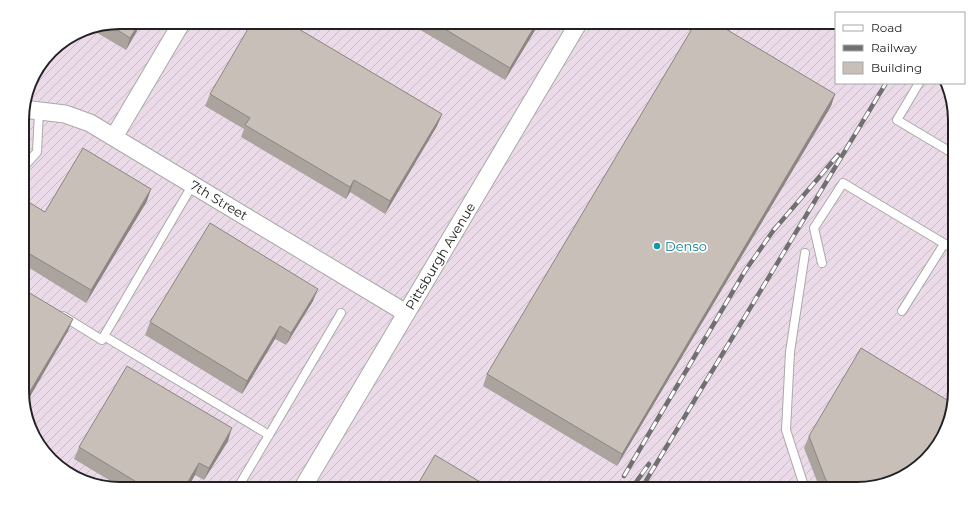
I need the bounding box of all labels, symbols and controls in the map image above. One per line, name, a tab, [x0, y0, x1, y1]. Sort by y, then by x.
legend	[835, 12, 965, 84]
text: Road	[871, 20, 902, 35]
text: Railway	[871, 40, 917, 55]
text: Building	[871, 60, 922, 75]
street label: 7th Street	[187, 177, 251, 223]
street label: Pittsburgh Avenue	[402, 199, 478, 312]
place label: Denso	[665, 238, 707, 254]
marker: Denso	[652, 241, 662, 251]

